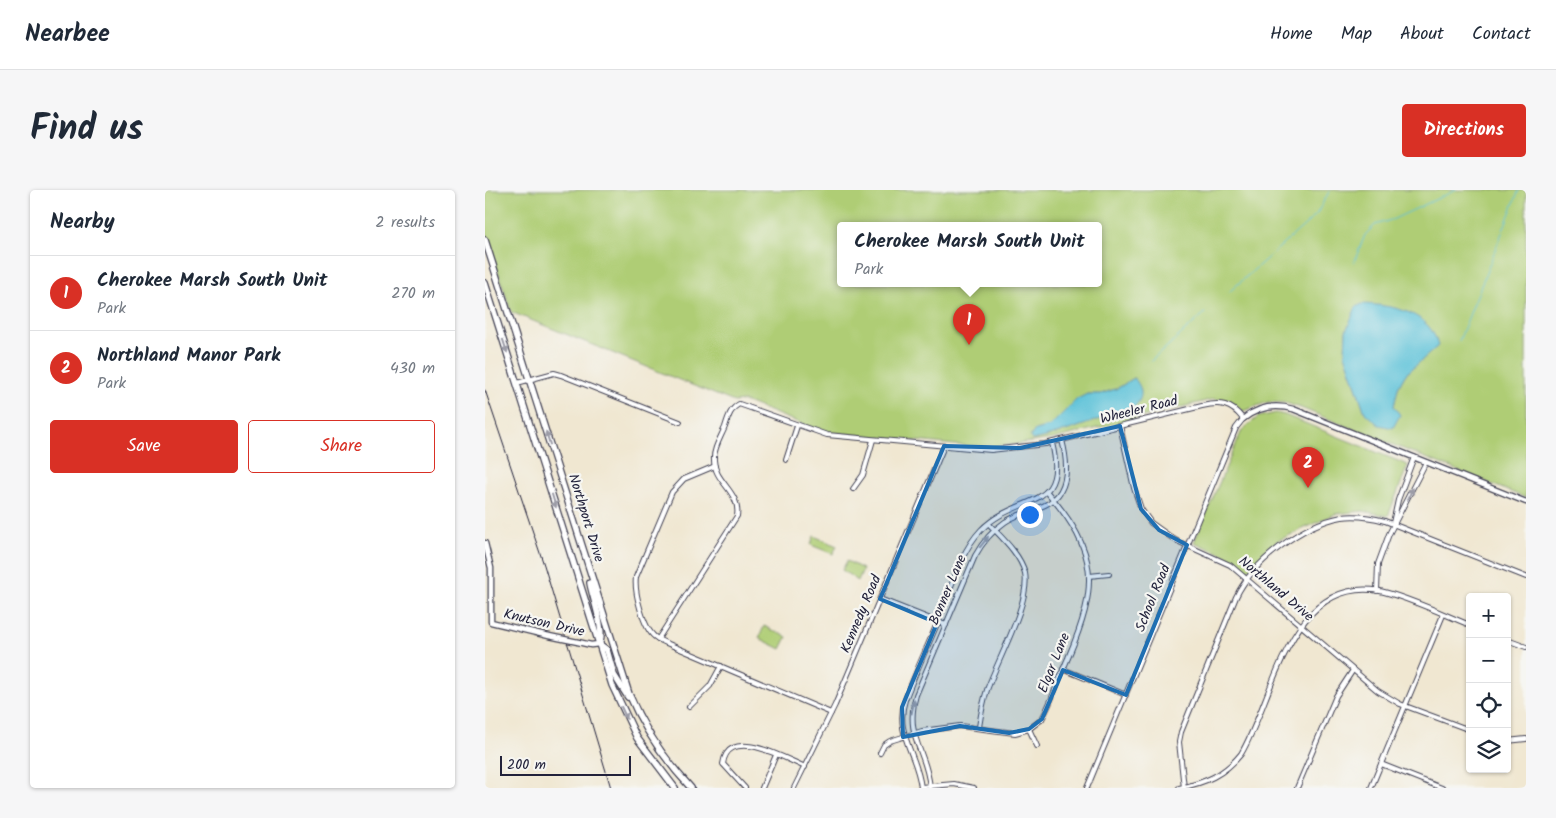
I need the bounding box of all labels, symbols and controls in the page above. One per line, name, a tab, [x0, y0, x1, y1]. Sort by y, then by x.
text: Nearbee	[25, 15, 110, 54]
text: Home	[1270, 20, 1313, 49]
text: Map	[1341, 20, 1372, 49]
text: About	[1400, 20, 1444, 49]
text: Contact	[1472, 20, 1531, 49]
text: Find us	[30, 102, 143, 158]
button: Directions	[1402, 104, 1526, 157]
text: Nearby	[50, 206, 115, 239]
text: 2 results	[375, 210, 435, 235]
popup	[837, 222, 1102, 287]
text: Cherokee Marsh South Unit	[854, 227, 1085, 257]
text: Park	[854, 257, 883, 282]
text: Cherokee Marsh South Unit	[97, 266, 328, 296]
text: 1	[64, 281, 68, 306]
text: 270 m	[391, 281, 435, 306]
text: Park	[97, 296, 126, 321]
pin: 1	[953, 304, 985, 345]
one-way arrow	[502, 338, 509, 353]
text: Northland Manor Park	[97, 341, 280, 371]
text: 2	[61, 356, 71, 381]
text: 430 m	[390, 356, 435, 381]
text: Park	[97, 371, 126, 396]
street label: Wheeler Road	[1098, 390, 1181, 430]
button: Save	[50, 420, 238, 473]
button: Share	[248, 420, 435, 473]
one-way arrow	[543, 431, 551, 446]
pin: 2	[1292, 447, 1324, 488]
street label: Northport Drive	[562, 471, 610, 566]
one-way arrow	[1406, 487, 1414, 501]
one-way arrow	[551, 493, 558, 508]
your location	[1017, 502, 1043, 528]
one-way arrow	[979, 536, 989, 549]
street label: Bonner Lane	[923, 551, 973, 629]
street label: Northland Drive	[1233, 551, 1319, 628]
street label: School Road	[1130, 560, 1177, 635]
street label: Kennedy Road	[835, 571, 888, 657]
map controls	[1466, 593, 1511, 773]
button: +	[1466, 593, 1511, 638]
street label: Knutson Drive	[501, 603, 587, 643]
street label: Elgar Lane	[1032, 629, 1076, 696]
button: −	[1466, 638, 1511, 683]
one-way arrow	[922, 640, 930, 654]
button: locate	[1466, 683, 1511, 728]
one-way arrow	[910, 699, 918, 715]
one-way arrow	[620, 706, 628, 720]
button: layers	[1466, 728, 1511, 773]
scale bar	[500, 753, 631, 776]
text: 200 m	[507, 754, 546, 776]

